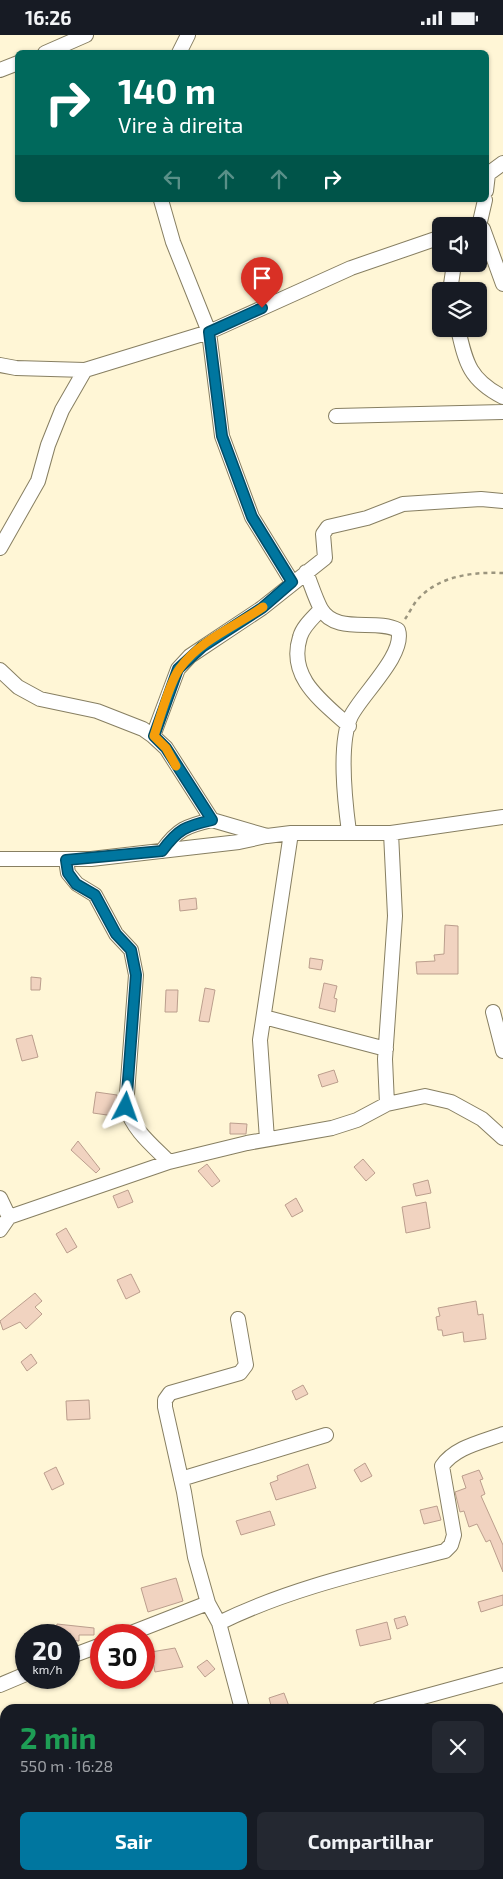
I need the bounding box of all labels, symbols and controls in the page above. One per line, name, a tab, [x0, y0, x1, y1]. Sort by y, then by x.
text: 16:26	[25, 6, 72, 29]
text: 140 m	[118, 69, 216, 111]
icon: right	[35, 70, 100, 135]
text: Vire à direita	[118, 111, 243, 137]
icon: left	[159, 165, 187, 193]
icon: ahead	[212, 165, 240, 193]
icon: ahead	[265, 165, 293, 193]
icon: right	[318, 165, 346, 193]
map controls	[432, 217, 487, 337]
button: sound	[432, 217, 487, 272]
pin	[241, 257, 283, 308]
icon: arrive	[248, 264, 276, 292]
button: layers	[432, 282, 487, 337]
position arrow	[99, 1080, 151, 1132]
speed limit sign: 30	[90, 1624, 155, 1689]
text: 20	[32, 1635, 63, 1665]
text: km/h	[33, 1662, 62, 1676]
text: 2 min	[20, 1719, 97, 1755]
button: close	[432, 1721, 484, 1773]
text: 550 m · 16:28	[20, 1756, 113, 1775]
button: Sair	[20, 1812, 247, 1870]
button: Compartilhar	[257, 1812, 484, 1870]

